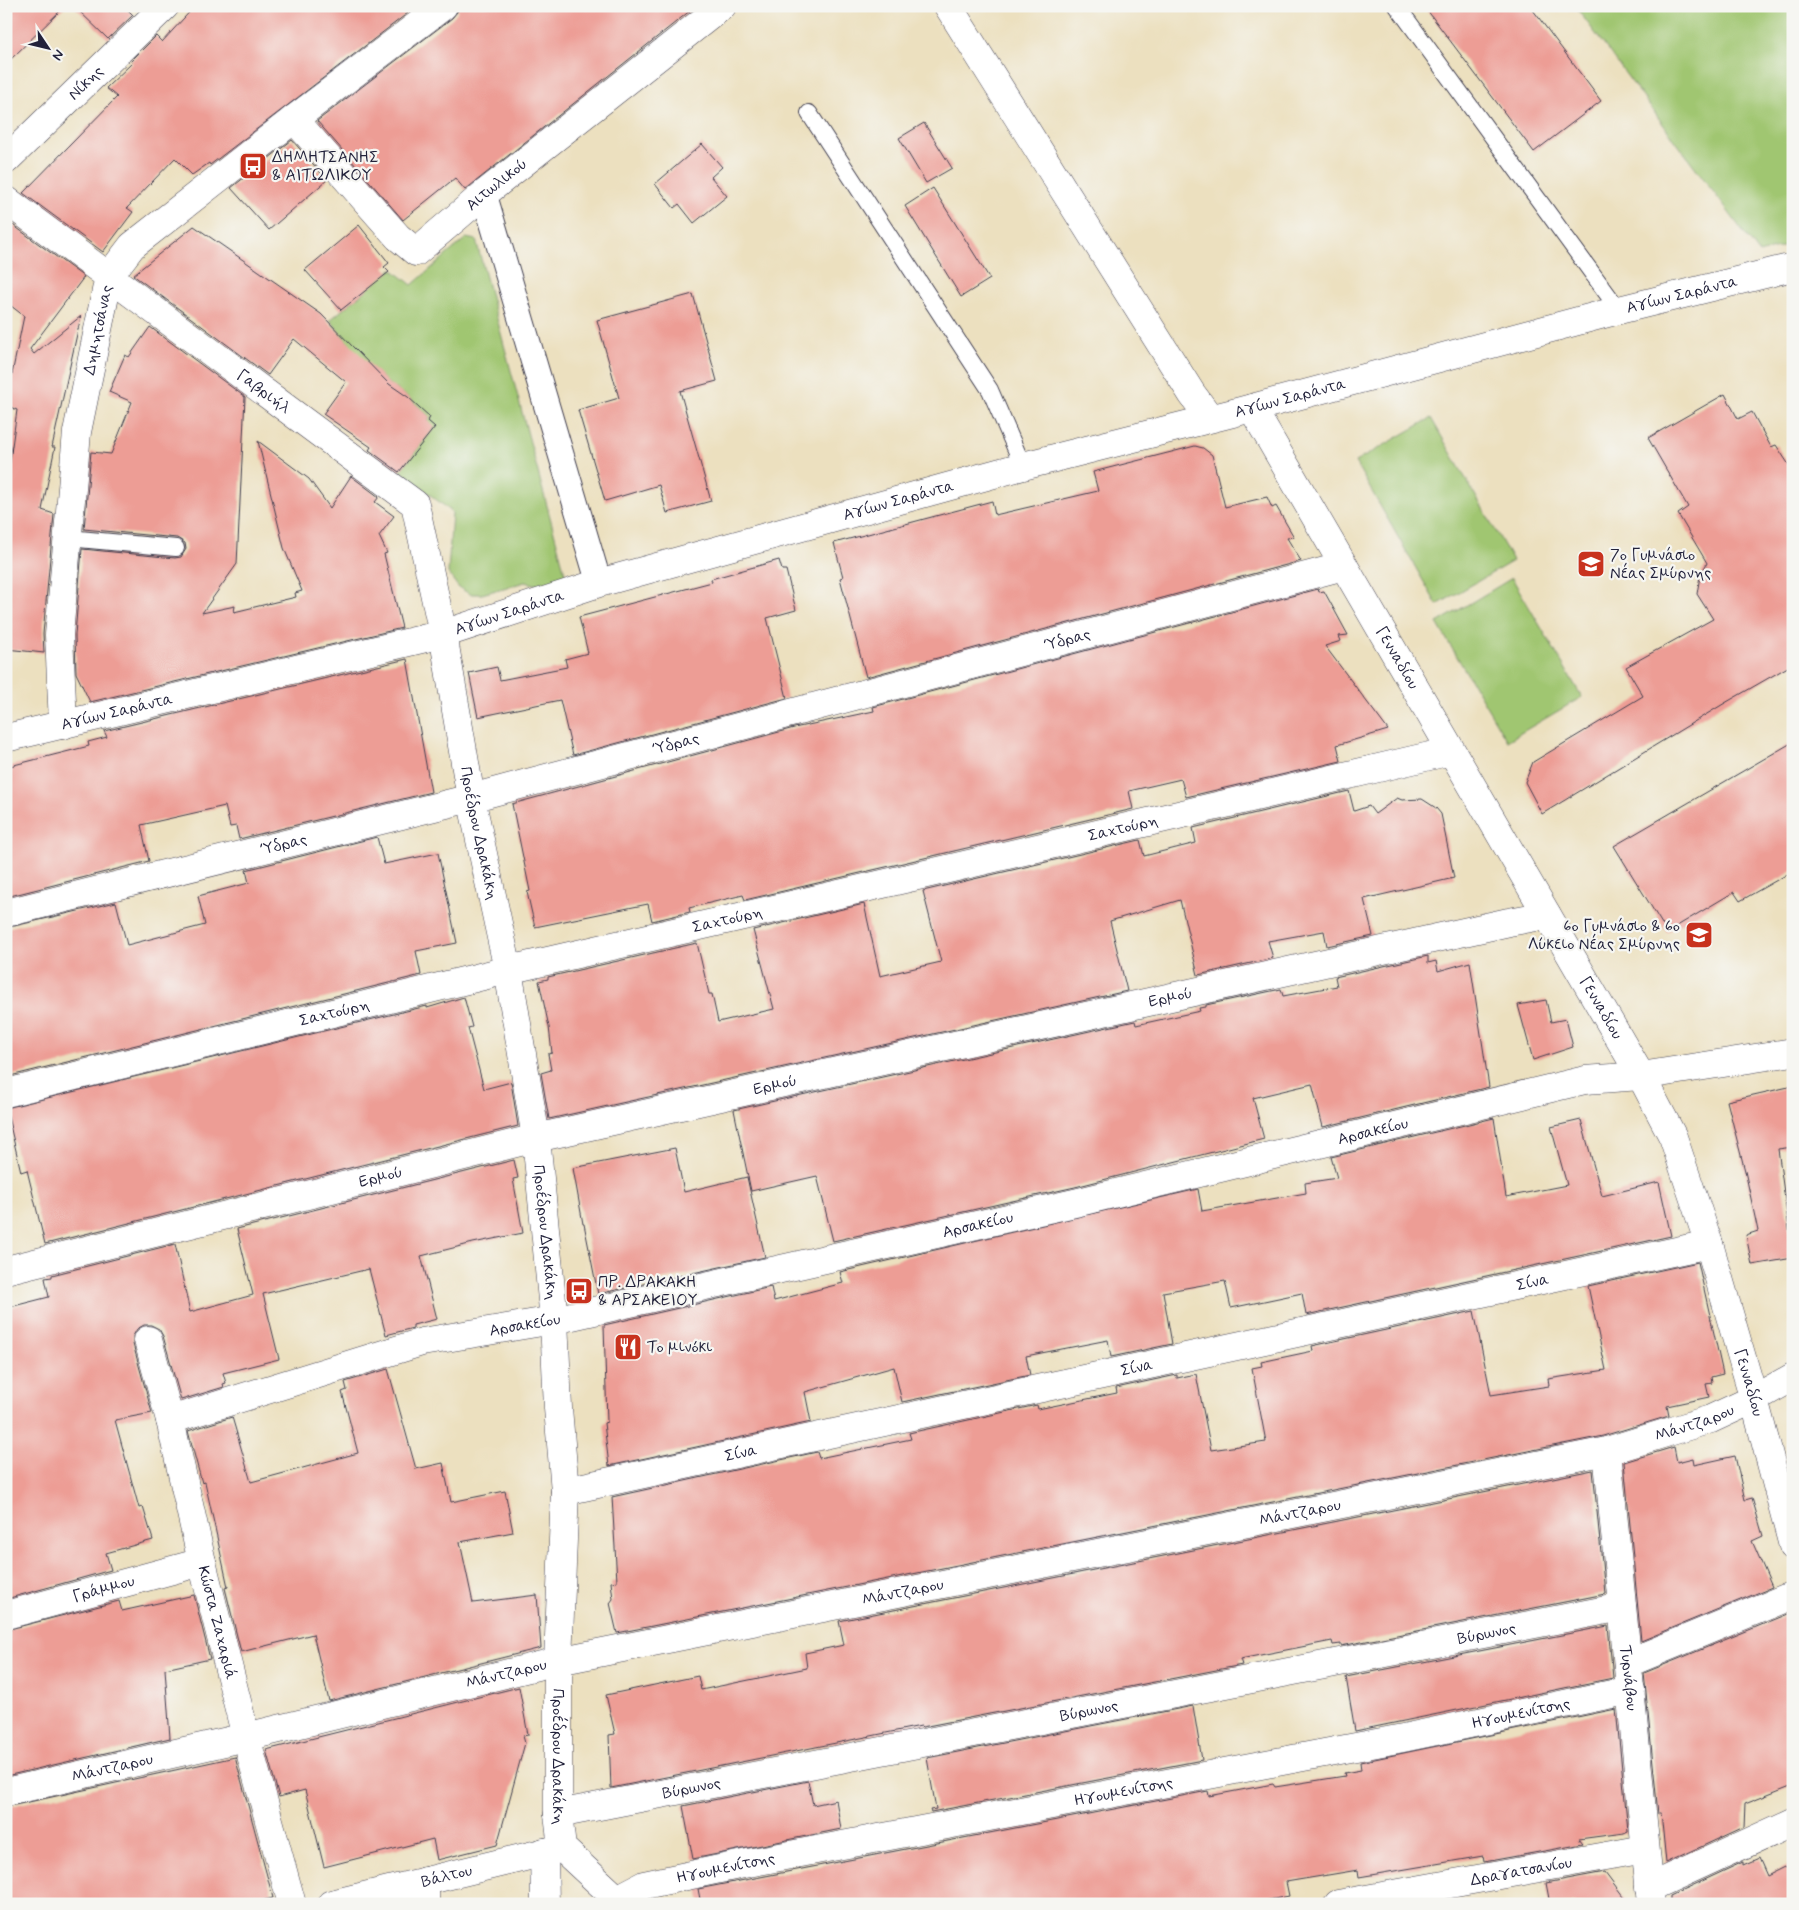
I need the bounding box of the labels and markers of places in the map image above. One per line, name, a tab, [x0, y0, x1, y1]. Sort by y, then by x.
place label: ΔΗΜΗΤΣΑΝΗΣ & ΑΙΤΩΛΙΚΟΥ	[272, 147, 379, 186]
bus stop icon: ΔΗΜΗΤΣΑΝΗΣ & ΑΙΤΩΛΙΚΟΥ	[238, 151, 268, 181]
place label: 7ο Γυμνάσιο Νέας Σμύρνης	[1610, 545, 1711, 584]
school or university icon: 7ο Γυμνάσιο Νέας Σμύρνης	[1576, 549, 1606, 579]
place label: 6ο Γυμνάσιο & 6ο Λύκειο Νέας Σμύρνης	[1528, 916, 1680, 955]
school or university icon: 6ο Γυμνάσιο & 6ο Λύκειο Νέας Σμύρνης	[1684, 920, 1714, 950]
place label: ΠΡ. ΔΡΑΚΑΚΗ & ΑΡΣΑΚΕΙΟΥ	[598, 1272, 698, 1311]
bus stop icon: ΠΡ. ΔΡΑΚΑΚΗ & ΑΡΣΑΚΕΙΟΥ	[564, 1276, 594, 1306]
restaurant icon: Το μινόκι	[613, 1332, 643, 1362]
place label: Το μινόκι	[647, 1337, 712, 1358]

